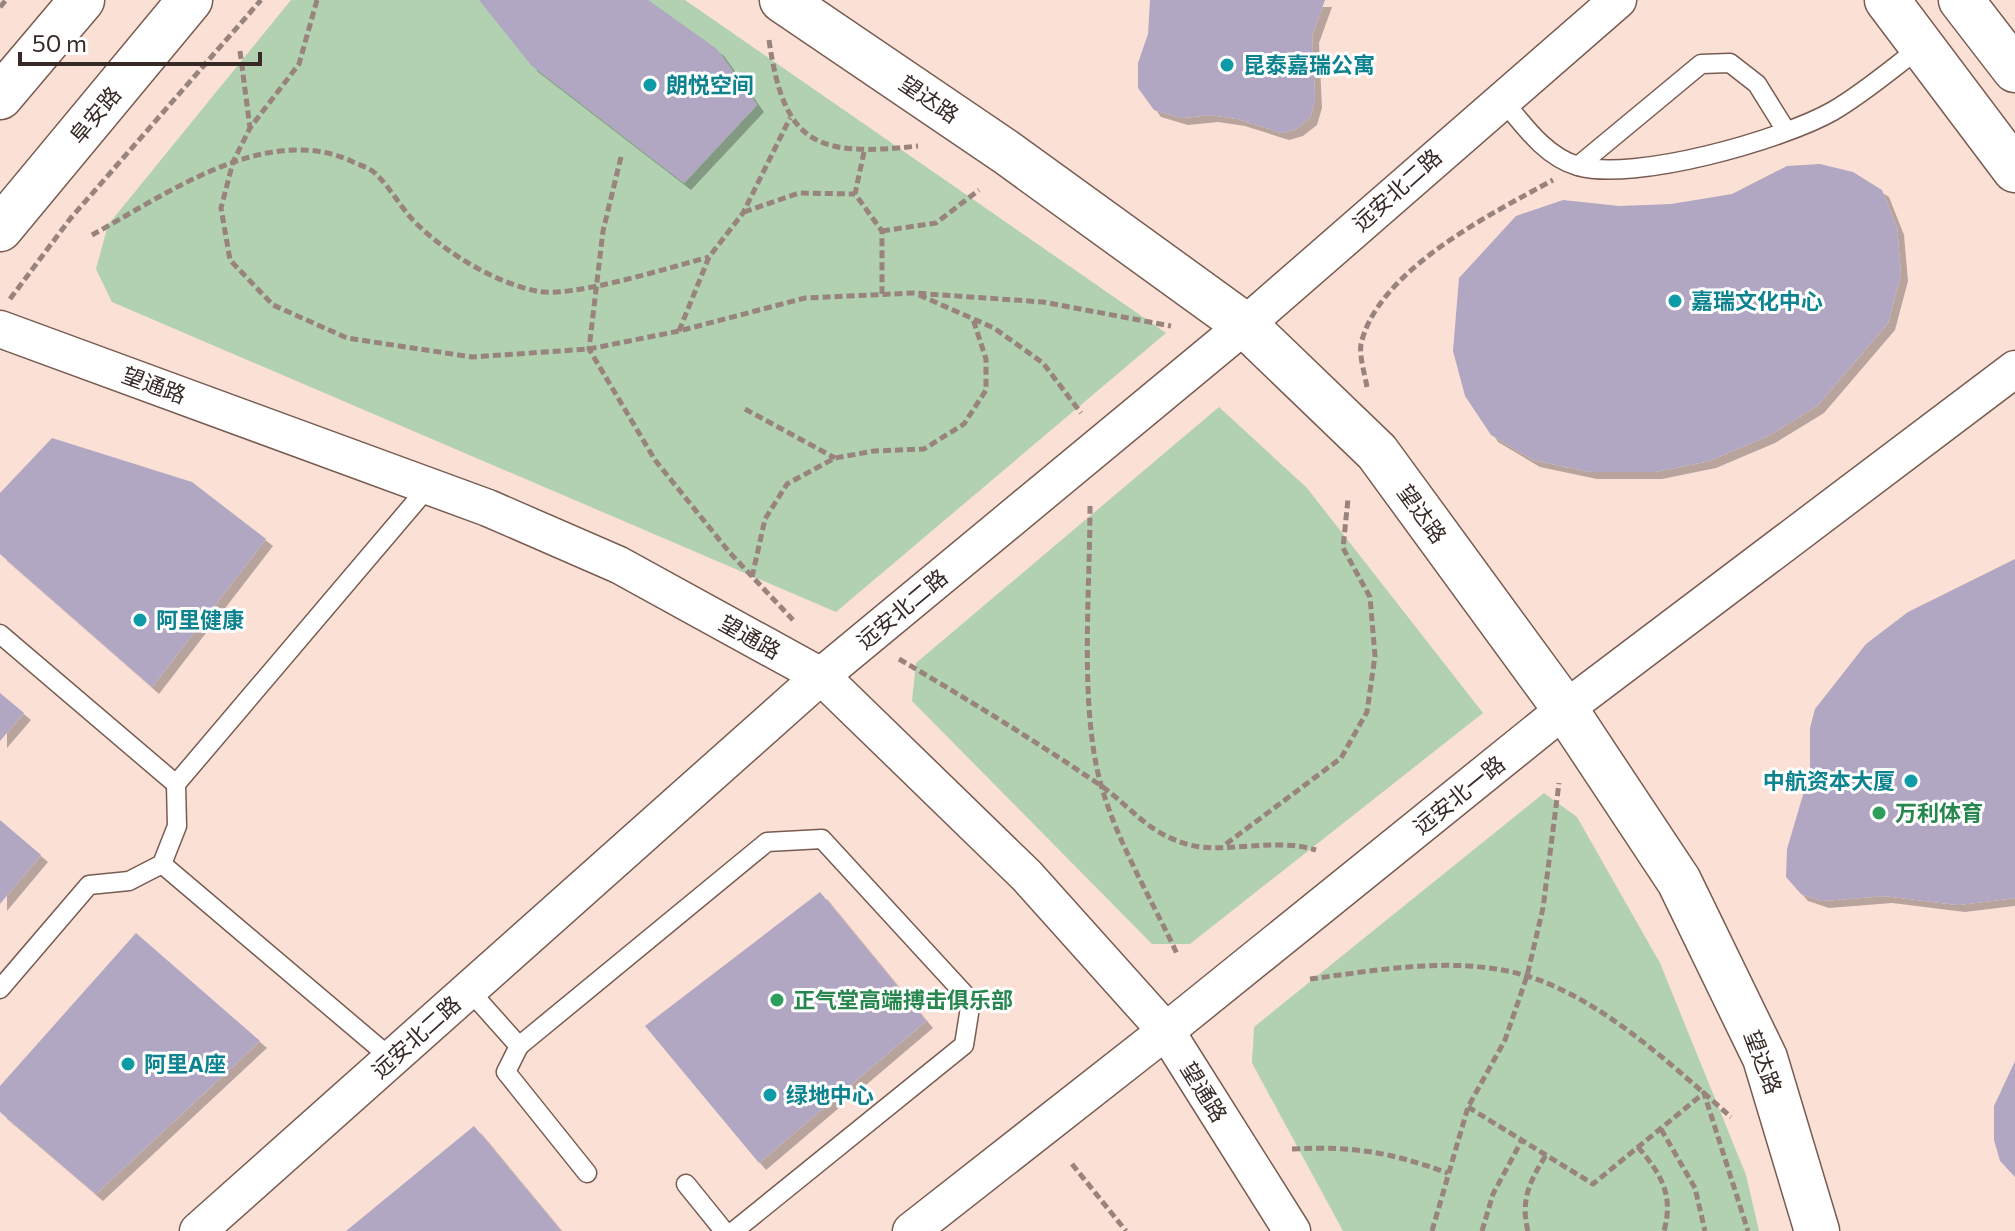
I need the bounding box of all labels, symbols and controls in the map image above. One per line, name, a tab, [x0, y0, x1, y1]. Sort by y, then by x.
scale bar	[20, 16, 260, 66]
text: 50 m	[32, 28, 87, 57]
place label: 昆泰嘉瑞公寓	[1243, 51, 1375, 78]
marker: 昆泰嘉瑞公寓	[1218, 56, 1236, 74]
street label: 望达路	[894, 69, 964, 128]
place label: 朗悦空间	[666, 71, 754, 98]
marker: 朗悦空间	[641, 76, 659, 94]
street label: 阜安路	[63, 81, 126, 149]
street label: 远安北二路	[1347, 143, 1447, 236]
place label: 嘉瑞文化中心	[1691, 287, 1823, 314]
marker: 嘉瑞文化中心	[1666, 292, 1684, 310]
street label: 望通路	[119, 361, 190, 409]
street label: 望达路	[1392, 479, 1453, 548]
street label: 远安北二路	[851, 563, 952, 654]
place label: 阿里健康	[156, 606, 244, 633]
street label: 望通路	[715, 609, 786, 664]
marker: 阿里健康	[131, 611, 149, 629]
street label: 远安北一路	[1407, 750, 1510, 840]
place label: 中航资本大厦	[1763, 767, 1895, 794]
marker: 中航资本大厦	[1902, 772, 1920, 790]
place label: 万利体育	[1895, 799, 1983, 826]
marker: 万利体育	[1870, 804, 1888, 822]
place label: 正气堂高端搏击俱乐部	[793, 986, 1013, 1013]
street label: 远安北二路	[366, 990, 466, 1083]
marker: 正气堂高端搏击俱乐部	[768, 991, 786, 1009]
street label: 望达路	[1739, 1026, 1788, 1097]
place label: 阿里A座	[144, 1050, 226, 1077]
marker: 阿里A座	[119, 1055, 137, 1073]
street label: 望通路	[1175, 1057, 1233, 1127]
place label: 绿地中心	[786, 1081, 874, 1108]
marker: 绿地中心	[761, 1086, 779, 1104]

